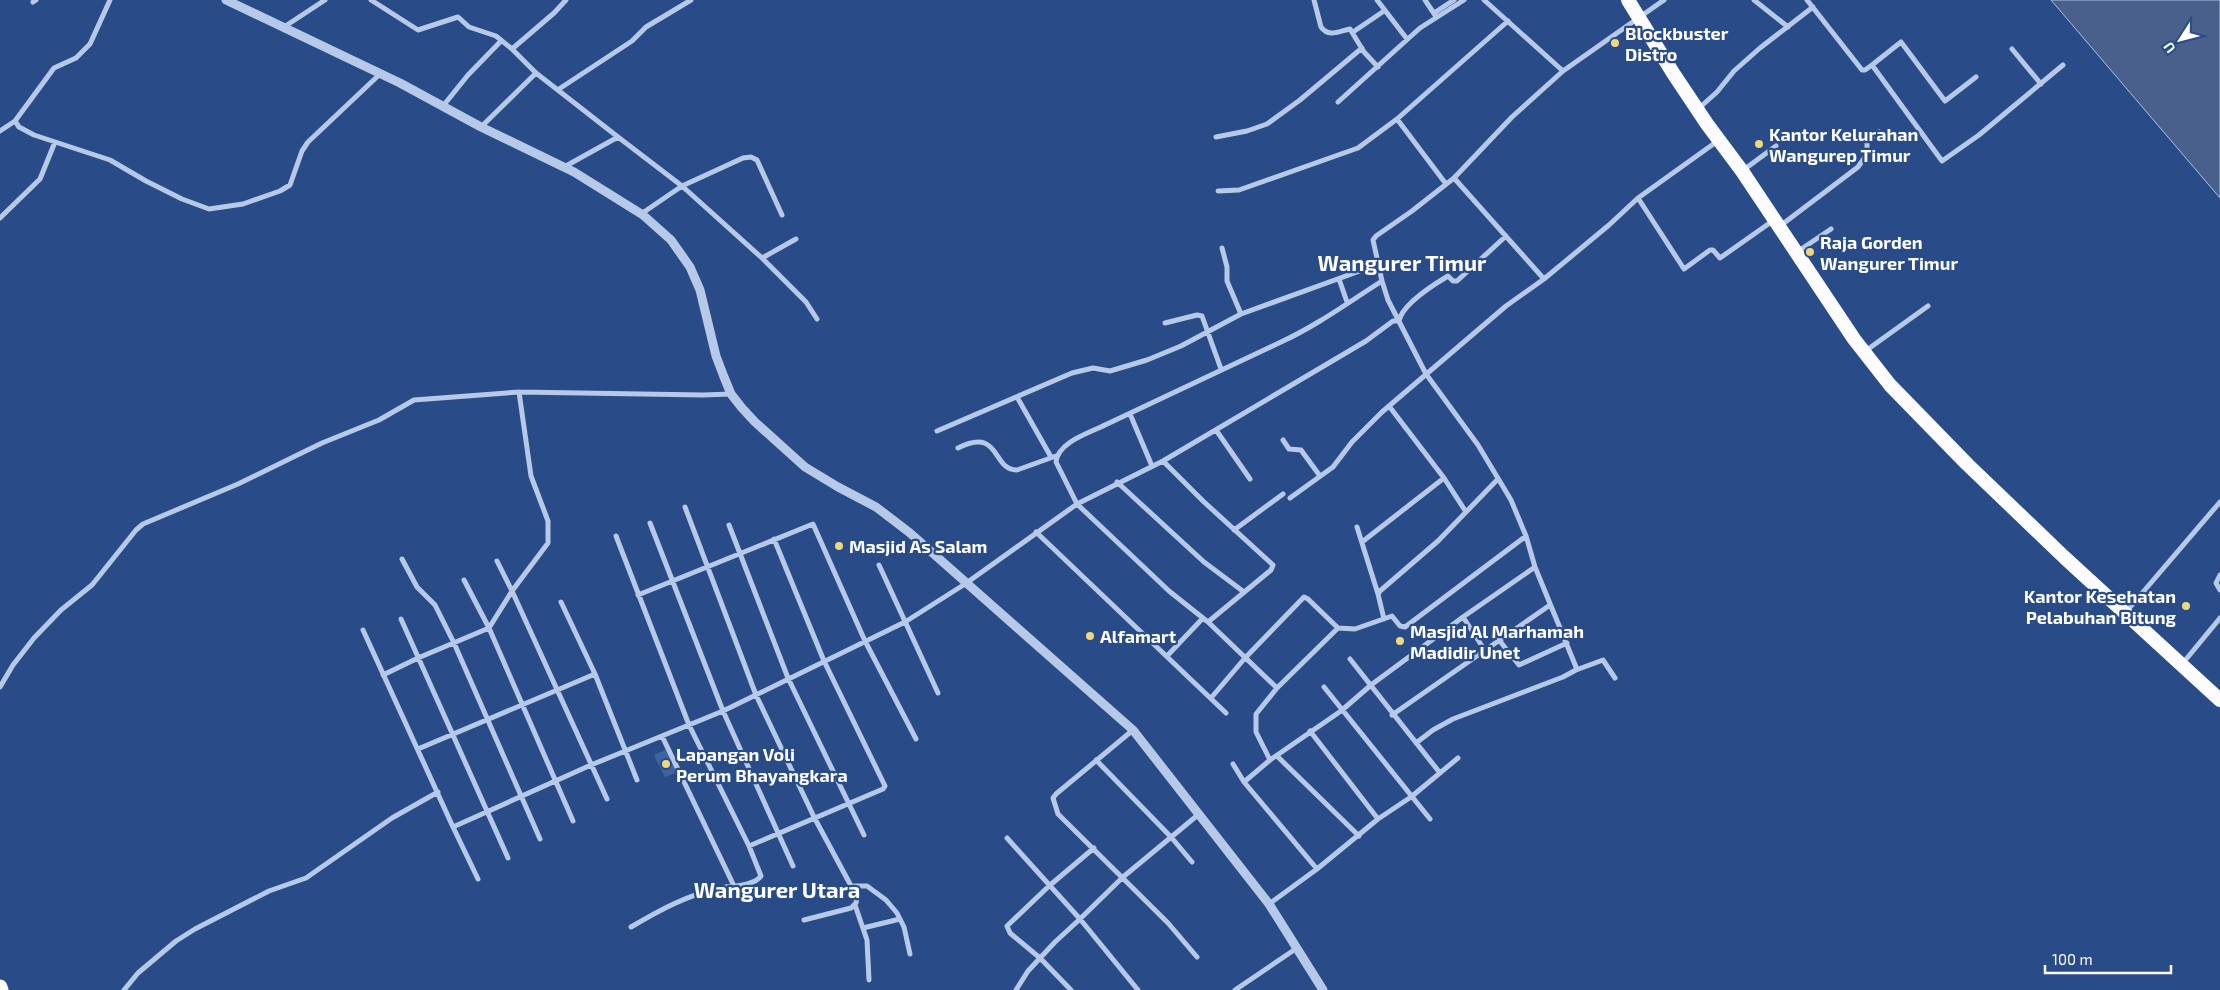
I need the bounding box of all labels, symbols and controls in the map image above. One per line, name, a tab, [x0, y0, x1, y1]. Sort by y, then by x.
north arrow	[2155, 15, 2205, 65]
place label: Blockbuster Distro	[1625, 22, 1729, 65]
marker: Blockbuster Distro	[1609, 37, 1621, 49]
text: U	[2159, 39, 2179, 57]
place label: Kantor Kelurahan Wangurep Timur	[1769, 123, 1918, 166]
marker: Kantor Kelurahan Wangurep Timur	[1753, 138, 1765, 150]
place label: Raja Gorden Wangurer Timur	[1820, 231, 1958, 274]
marker: Raja Gorden Wangurer Timur	[1804, 246, 1816, 258]
district label: Wangurer Timur	[1318, 249, 1487, 275]
place label: Masjid As Salam	[849, 535, 987, 557]
marker: Masjid As Salam	[833, 540, 845, 552]
place label: Kantor Kesehatan Pelabuhan Bitung	[2024, 585, 2177, 628]
marker: Kantor Kesehatan Pelabuhan Bitung	[2180, 600, 2192, 612]
place label: Masjid Al Marhamah Madidir Unet	[1410, 620, 1584, 663]
place label: Alfamart	[1100, 625, 1177, 647]
marker: Alfamart	[1084, 630, 1096, 642]
marker: Masjid Al Marhamah Madidir Unet	[1394, 635, 1406, 647]
place label: Lapangan Voli Perum Bhayangkara	[676, 743, 848, 786]
marker: Lapangan Voli Perum Bhayangkara	[660, 758, 672, 770]
district label: Wangurer Utara	[694, 876, 860, 902]
scale bar	[2045, 942, 2171, 974]
text: 100 m	[2052, 950, 2093, 968]

